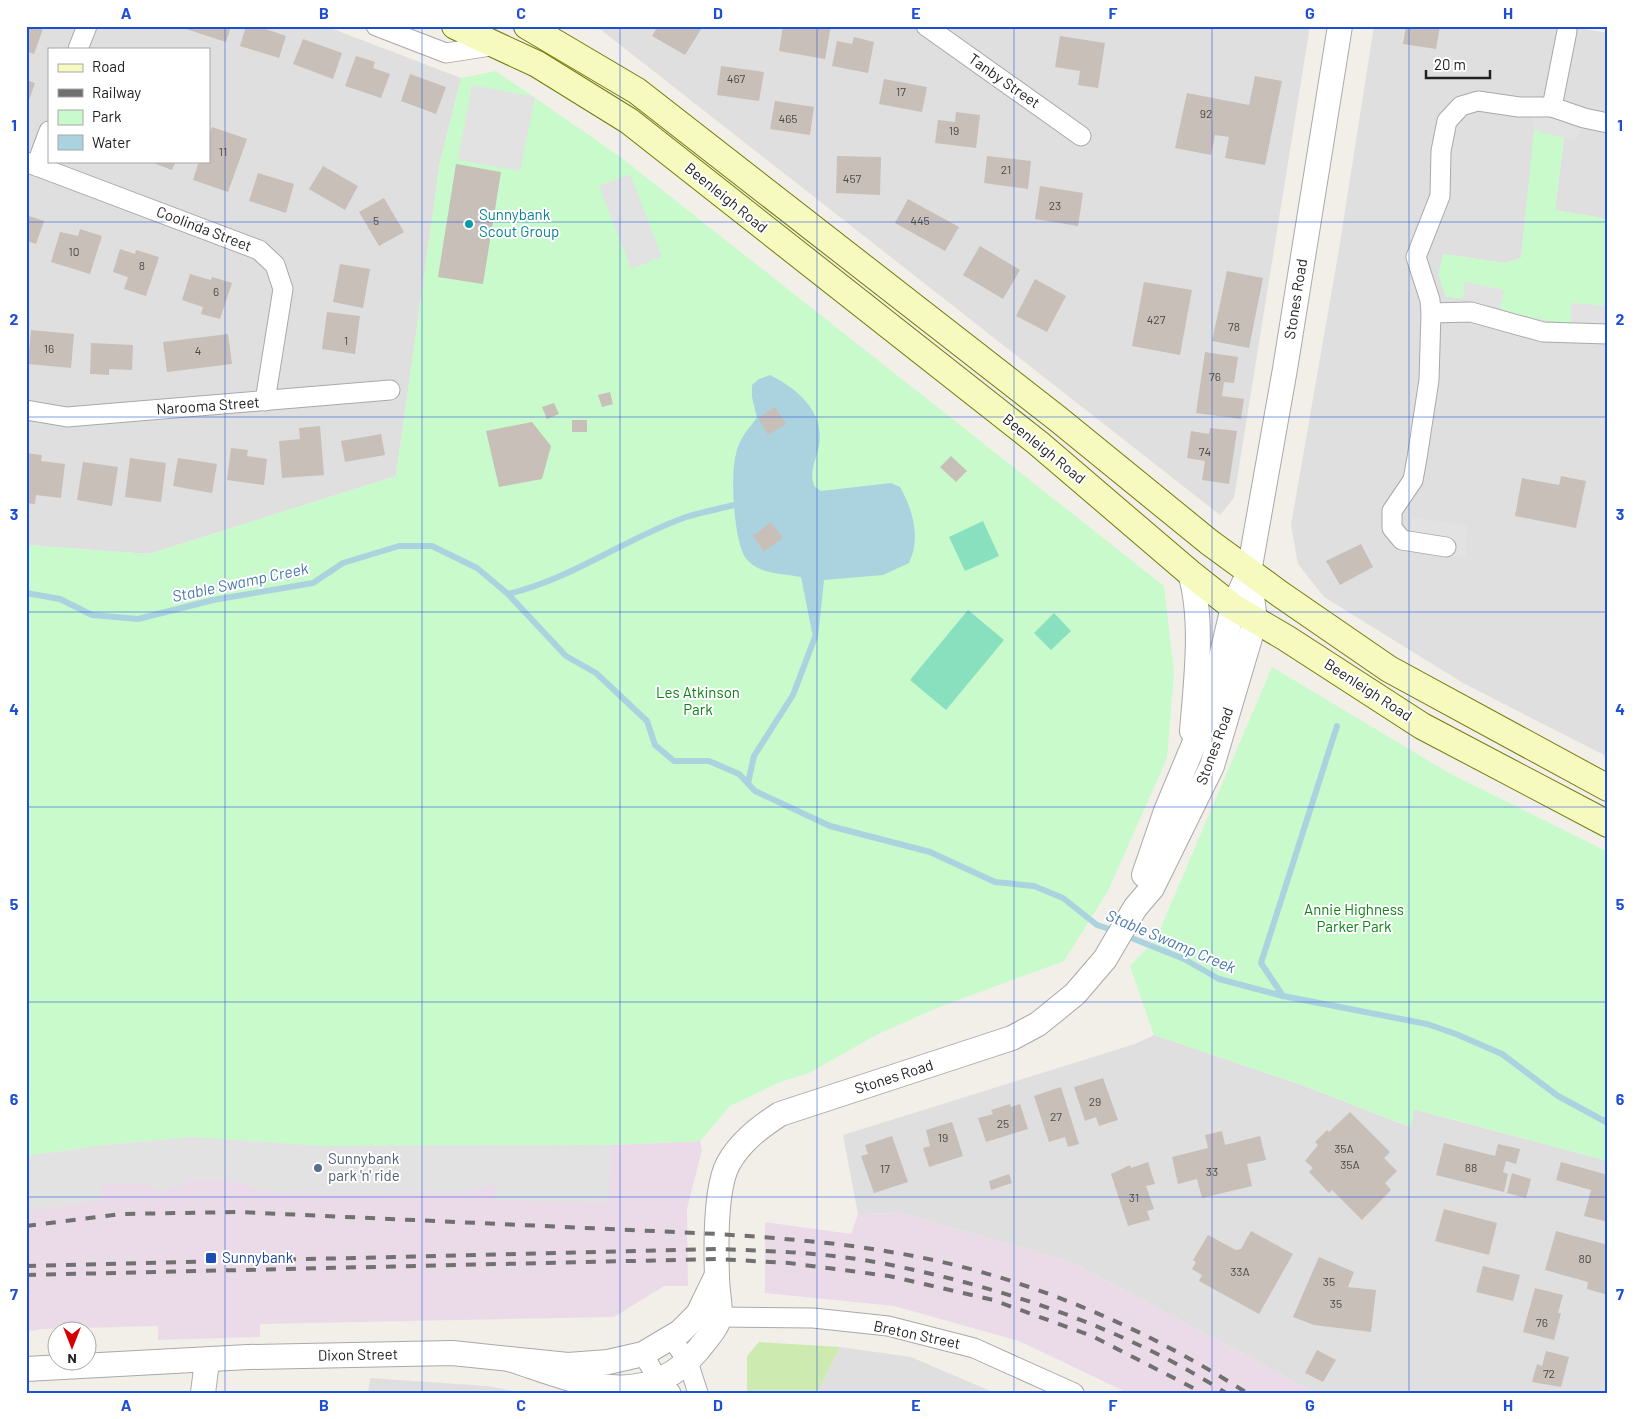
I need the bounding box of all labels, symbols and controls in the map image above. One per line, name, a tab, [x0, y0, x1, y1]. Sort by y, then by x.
text: A	[121, 3, 132, 22]
text: B	[319, 3, 329, 22]
text: C	[516, 3, 526, 22]
text: D	[713, 3, 723, 22]
text: E	[911, 3, 921, 22]
text: F	[1109, 3, 1118, 22]
text: G	[1305, 3, 1315, 22]
text: H	[1503, 3, 1513, 22]
legend	[48, 48, 210, 162]
scale bar	[1426, 48, 1490, 80]
street label: Tanby Street	[965, 49, 1044, 111]
text: 20 m	[1434, 55, 1466, 73]
text: Road	[92, 57, 125, 75]
house number: 467	[727, 71, 746, 85]
text: Railway	[92, 83, 141, 101]
house number: 17	[896, 84, 906, 98]
house number: 92	[1200, 106, 1212, 120]
text: Park	[92, 107, 122, 125]
house number: 465	[779, 111, 797, 125]
text: 1	[11, 115, 17, 134]
text: 1	[1617, 115, 1623, 134]
house number: 19	[949, 123, 959, 137]
text: Water	[92, 133, 131, 151]
house number: 11	[219, 144, 227, 158]
street label: Beenleigh Road	[682, 158, 772, 236]
house number: 21	[1001, 162, 1011, 176]
house number: 457	[843, 171, 862, 185]
house number: 23	[1049, 198, 1061, 212]
street label: Coolinda Street	[154, 202, 255, 254]
place label: Sunnybank Scout Group	[479, 205, 559, 240]
house number: 5	[373, 213, 379, 227]
house number: 445	[910, 213, 930, 227]
marker: Sunnybank Scout Group	[463, 218, 475, 230]
house number: 10	[69, 244, 79, 258]
street label: Stones Road	[1280, 257, 1310, 340]
house number: 8	[139, 258, 145, 272]
house number: 6	[213, 284, 219, 298]
text: 2	[10, 309, 19, 328]
text: 2	[1616, 309, 1625, 328]
house number: 427	[1147, 312, 1166, 326]
house number: 78	[1228, 319, 1240, 333]
house number: 1	[344, 333, 348, 347]
house number: 16	[44, 341, 54, 355]
house number: 4	[195, 343, 201, 357]
house number: 76	[1209, 369, 1221, 383]
street label: Narooma Street	[156, 392, 260, 418]
street label: Beenleigh Road	[1000, 409, 1090, 487]
house number: 74	[1199, 444, 1211, 458]
text: 3	[10, 504, 18, 523]
text: 3	[1616, 504, 1624, 523]
water label: Stable Swamp Creek	[170, 558, 310, 605]
street label: Beenleigh Road	[1321, 654, 1416, 724]
park label: Les Atkinson Park	[656, 683, 740, 718]
text: 4	[9, 699, 19, 718]
text: 4	[1615, 699, 1625, 718]
street label: Stones Road	[1192, 704, 1236, 787]
text: 5	[10, 894, 19, 913]
text: 5	[1616, 894, 1625, 913]
park label: Annie Highness Parker Park	[1304, 900, 1404, 935]
water label: Stable Swamp Creek	[1104, 905, 1239, 976]
street label: Stones Road	[852, 1055, 935, 1097]
text: 6	[10, 1089, 19, 1108]
text: 6	[1616, 1089, 1625, 1108]
house number: 29	[1089, 1094, 1101, 1108]
house number: 27	[1050, 1109, 1062, 1123]
house number: 25	[997, 1116, 1009, 1130]
house number: 19	[938, 1130, 948, 1144]
house number: 35A	[1334, 1141, 1354, 1155]
place label: Sunnybank park 'n' ride	[328, 1149, 400, 1184]
house number: 35A	[1340, 1157, 1360, 1171]
house number: 88	[1465, 1160, 1477, 1174]
house number: 17	[880, 1161, 890, 1175]
marker: Sunnybank park 'n' ride	[312, 1162, 324, 1174]
house number: 33	[1206, 1164, 1218, 1178]
house number: 31	[1129, 1190, 1139, 1204]
place label: Sunnybank	[222, 1248, 294, 1266]
marker: Sunnybank	[204, 1251, 218, 1265]
house number: 80	[1578, 1251, 1592, 1265]
house number: 33A	[1230, 1264, 1250, 1278]
house number: 35	[1323, 1274, 1335, 1288]
text: 7	[10, 1284, 18, 1303]
text: 7	[1616, 1284, 1624, 1303]
house number: 35	[1330, 1296, 1342, 1310]
house number: 76	[1536, 1315, 1548, 1329]
street label: Breton Street	[872, 1316, 962, 1352]
north arrow	[48, 1322, 98, 1372]
street label: Dixon Street	[318, 1344, 398, 1364]
text: N	[67, 1351, 77, 1368]
house number: 72	[1543, 1366, 1555, 1380]
text: A	[121, 1395, 132, 1414]
text: B	[319, 1395, 329, 1414]
text: C	[516, 1395, 526, 1414]
text: D	[713, 1395, 723, 1414]
text: E	[911, 1395, 921, 1414]
text: F	[1109, 1395, 1118, 1414]
text: G	[1305, 1395, 1315, 1414]
text: H	[1503, 1395, 1513, 1414]

